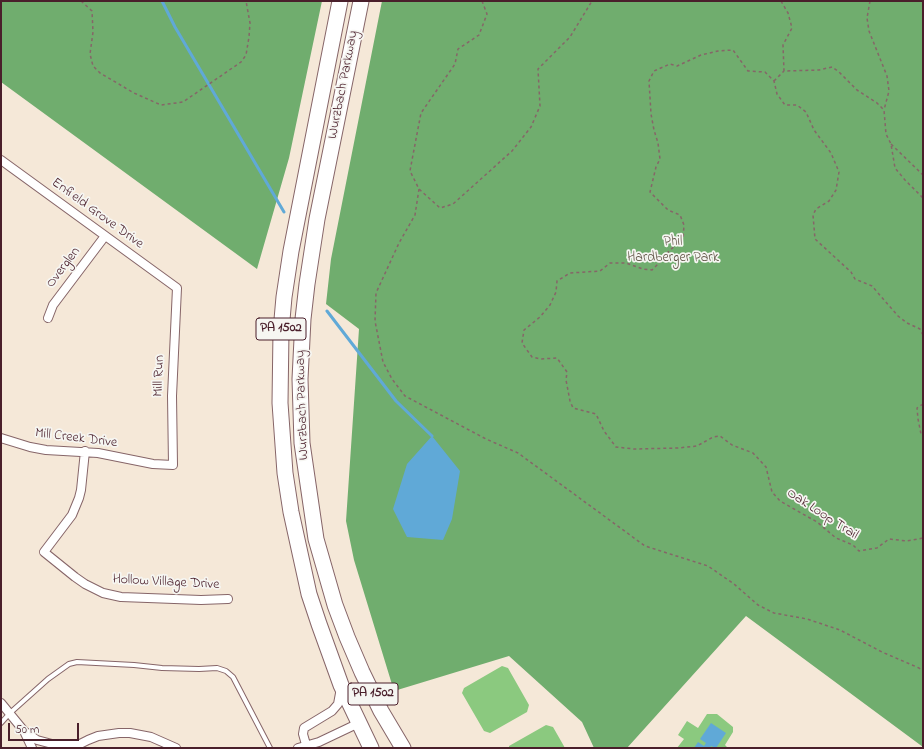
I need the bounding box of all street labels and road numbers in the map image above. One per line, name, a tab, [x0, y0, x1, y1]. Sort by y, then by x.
street label: Wurzbach Parkway	[325, 29, 363, 141]
street label: Enfield Grove Drive	[48, 175, 146, 253]
street label: Overglen	[43, 244, 85, 292]
road number: PA 1502	[256, 318, 306, 340]
street label: Wurzbach Parkway	[293, 350, 313, 460]
street label: Mill Run	[151, 355, 169, 397]
street label: Mill Creek Drive	[34, 426, 118, 452]
street label: Oak Loop Trail	[783, 486, 861, 544]
street label: Hollow Village Drive	[112, 572, 220, 594]
road number: PA 1502	[348, 683, 398, 705]

